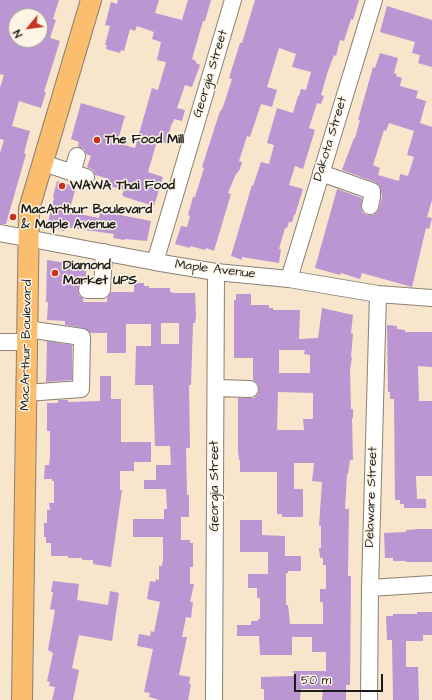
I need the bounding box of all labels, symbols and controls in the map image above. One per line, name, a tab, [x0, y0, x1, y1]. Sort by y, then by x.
north arrow	[8, 8, 48, 48]
text: N	[10, 27, 26, 40]
street label: Georgia Street	[190, 28, 232, 120]
street label: Dakota Street	[311, 95, 351, 183]
place label: The Food Mill	[105, 132, 184, 148]
marker: The Food Mill	[92, 135, 102, 145]
place label: WAWA Thai Food	[70, 178, 175, 194]
marker: WAWA Thai Food	[57, 181, 67, 191]
place label: MacArthur Boulevard & Maple Avenue	[21, 202, 152, 233]
marker: MacArthur Boulevard & Maple Avenue	[8, 212, 18, 222]
street label: Maple Avenue	[174, 257, 256, 283]
place label: Diamond Market UPS	[63, 258, 137, 289]
marker: Diamond Market UPS	[50, 268, 60, 278]
street label: MacArthur Boulevard	[18, 279, 36, 411]
street label: Georgia Street	[207, 440, 223, 532]
street label: Delaware Street	[362, 446, 382, 548]
scale bar	[296, 666, 385, 692]
text: 50 m	[301, 672, 331, 689]

